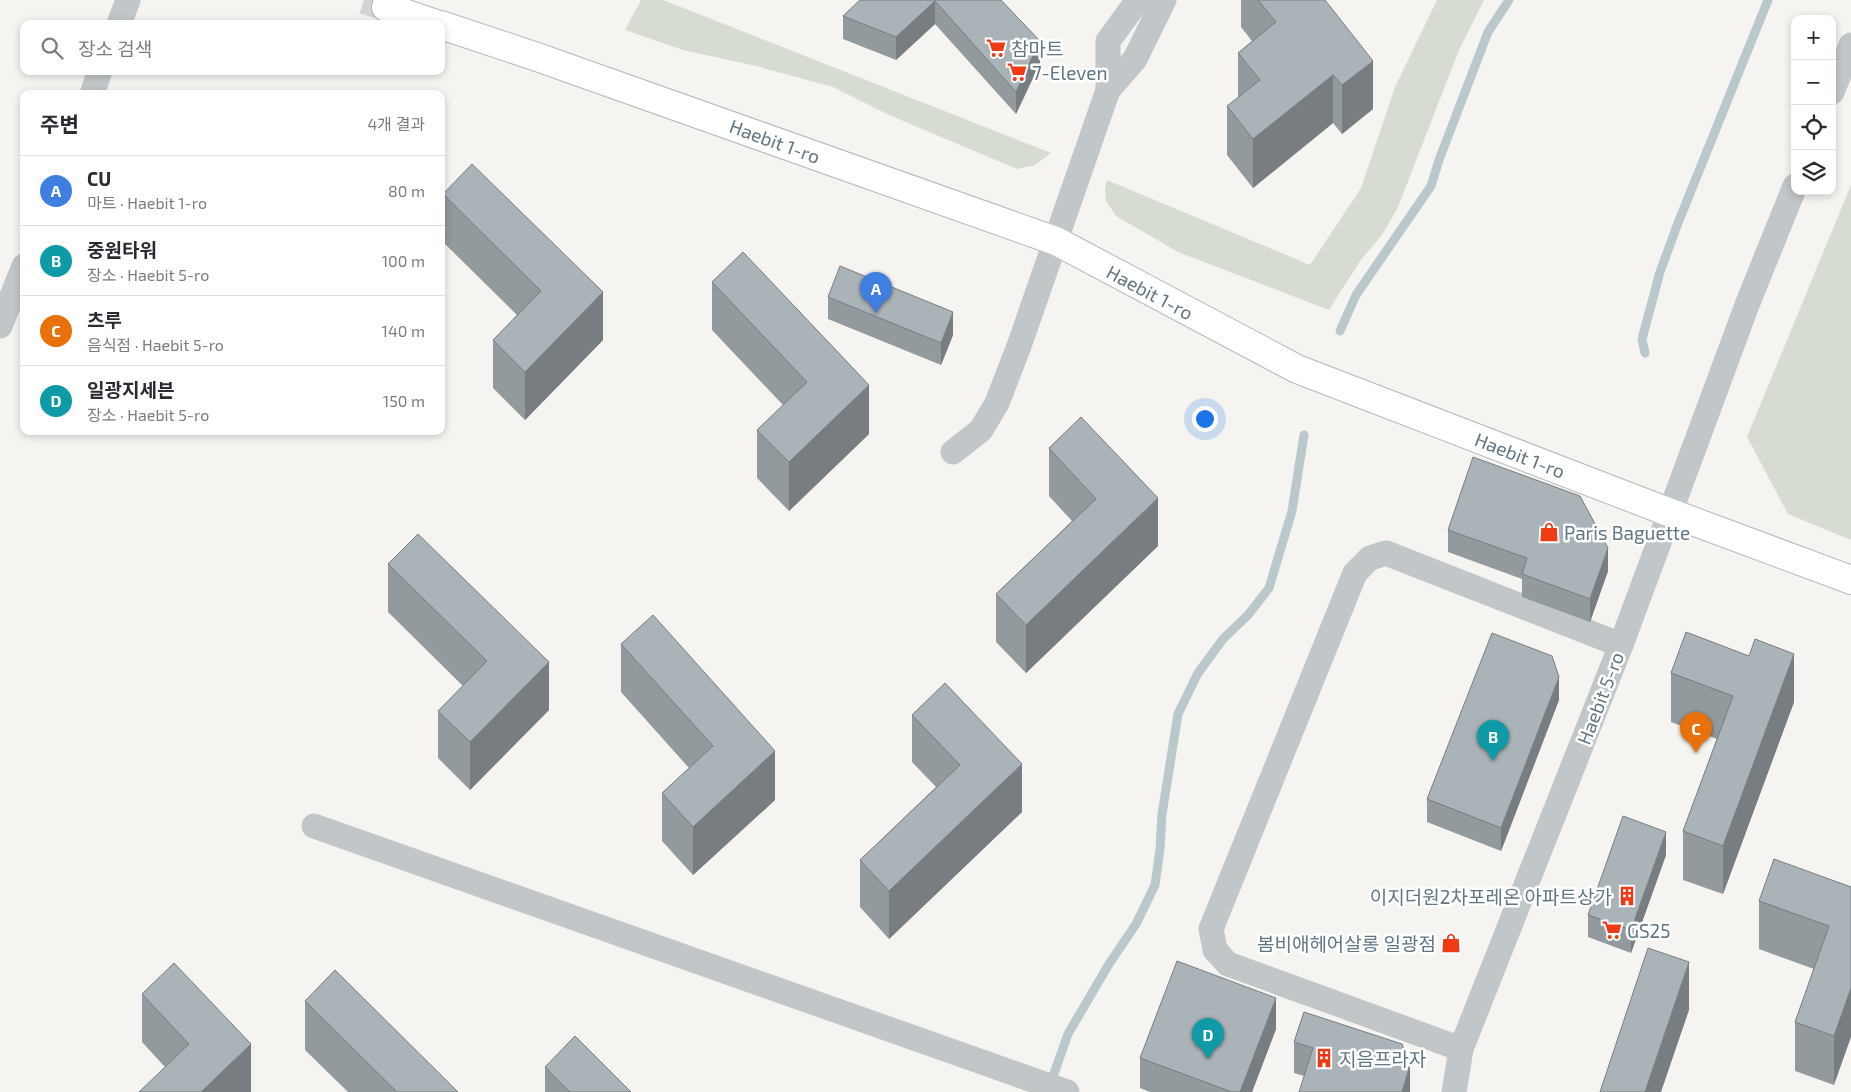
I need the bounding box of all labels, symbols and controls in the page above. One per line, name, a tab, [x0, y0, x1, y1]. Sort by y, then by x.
map controls	[1791, 15, 1836, 195]
button: +	[1791, 15, 1836, 60]
search box	[20, 20, 445, 75]
icon: search	[38, 34, 66, 62]
text: 장소 검색	[78, 37, 152, 60]
supermarket icon: 참마트	[985, 37, 1007, 59]
place label: 참마트	[1011, 37, 1063, 60]
button: −	[1791, 60, 1836, 105]
supermarket icon: 7-Eleven	[1006, 61, 1028, 83]
place label: 7-Eleven	[1032, 61, 1108, 84]
button: locate	[1791, 105, 1836, 150]
text: 주변	[40, 111, 79, 136]
text: 4개 결과	[367, 114, 425, 133]
street label: Haebit 1-ro	[727, 114, 823, 168]
button: layers	[1791, 150, 1836, 195]
text: CU	[87, 167, 111, 190]
text: A	[51, 181, 61, 200]
text: 80 m	[388, 181, 425, 200]
text: 마트 · Haebit 1-ro	[87, 193, 207, 212]
text: 중원타워	[87, 238, 157, 261]
text: B	[51, 251, 61, 270]
text: 100 m	[382, 251, 425, 270]
street label: Haebit 1-ro	[1103, 260, 1197, 324]
text: 장소 · Haebit 5-ro	[87, 265, 209, 284]
pin: A	[860, 272, 892, 313]
text: 츠루	[87, 308, 122, 331]
text: C	[51, 321, 61, 340]
text: 140 m	[382, 321, 425, 340]
text: 음식점 · Haebit 5-ro	[87, 335, 224, 354]
text: 일광지세븐	[87, 378, 174, 401]
text: D	[51, 391, 61, 410]
text: 150 m	[383, 391, 425, 410]
text: 장소 · Haebit 5-ro	[87, 405, 209, 424]
your location	[1192, 406, 1218, 432]
street label: Haebit 1-ro	[1472, 427, 1568, 483]
shop icon: Paris Baguette	[1538, 521, 1560, 543]
place label: Paris Baguette	[1564, 521, 1690, 544]
street label: Haebit 5-ro	[1572, 648, 1628, 748]
pin: C	[1680, 712, 1712, 753]
pin: B	[1477, 720, 1509, 761]
place label: 이지더원2차포레온 아파트상가	[1370, 885, 1612, 908]
building icon: 이지더원2차포레온 아파트상가	[1616, 885, 1638, 907]
supermarket icon: GS25	[1601, 919, 1623, 941]
place label: GS25	[1627, 919, 1670, 942]
place label: 봄비애헤어살롱 일광점	[1257, 932, 1436, 955]
shop icon: 봄비애헤어살롱 일광점	[1440, 932, 1462, 954]
pin: D	[1192, 1018, 1224, 1059]
building icon: 지음프라자	[1313, 1047, 1335, 1069]
place label: 지음프라자	[1339, 1047, 1426, 1070]

